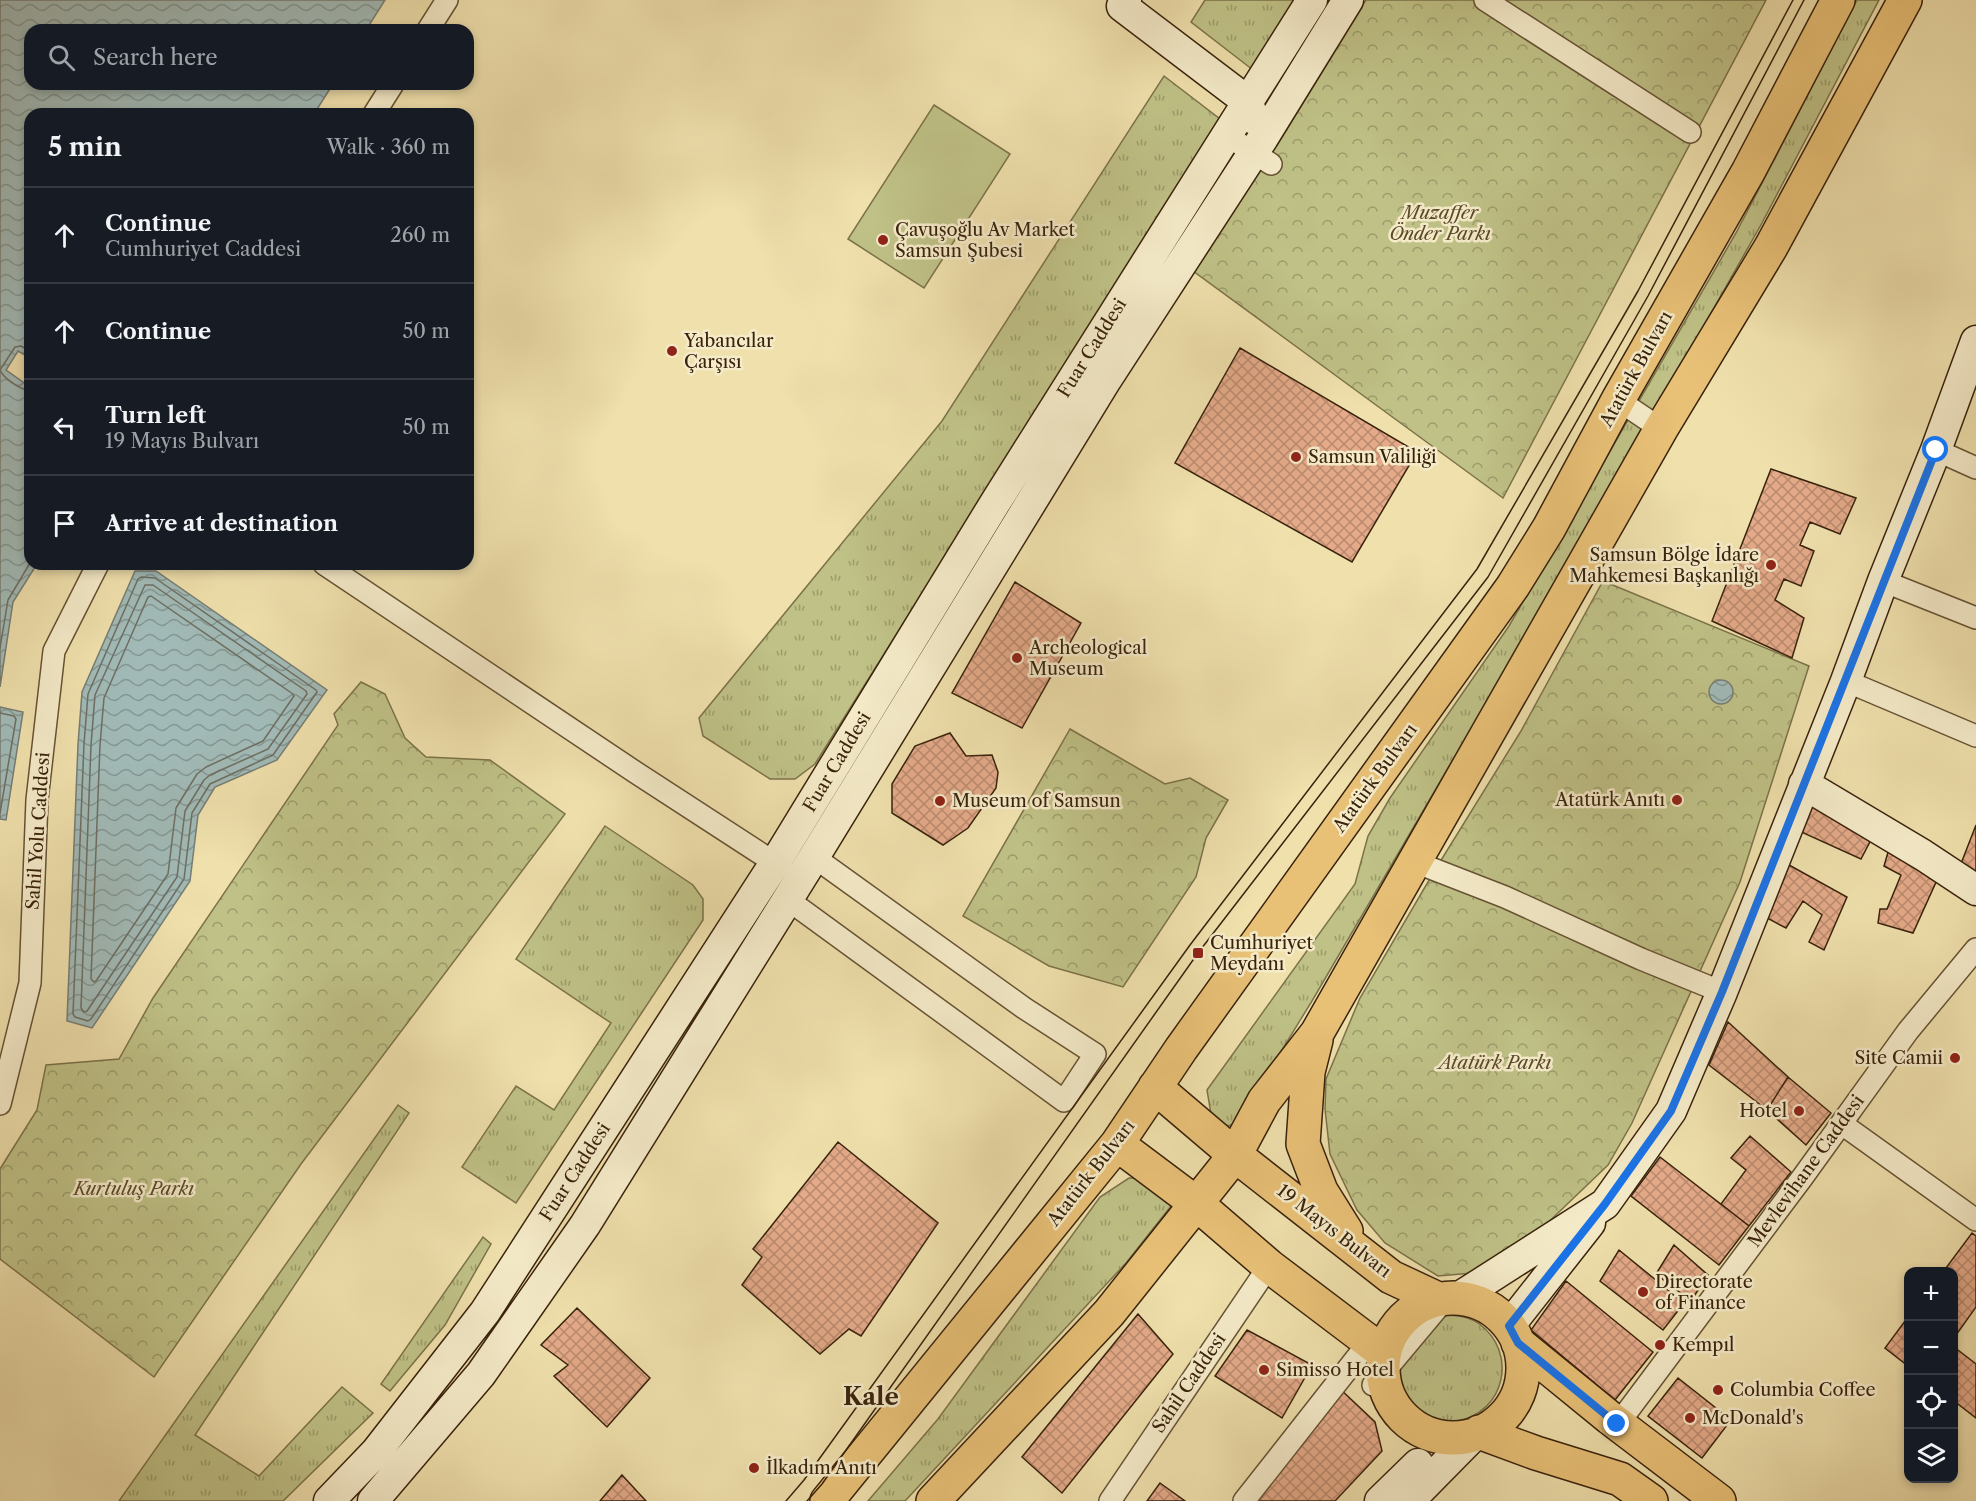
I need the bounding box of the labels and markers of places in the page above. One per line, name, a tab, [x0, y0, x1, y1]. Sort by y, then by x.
place label: Çavuşoğlu Av Market Samsun Şubesi	[895, 219, 1076, 262]
marker: Çavuşoğlu Av Market Samsun Şubesi	[876, 233, 890, 247]
place label: Yabancılar Çarşısı	[683, 330, 774, 373]
marker: Yabancılar Çarşısı	[665, 344, 679, 358]
place label: Samsun Valiliği	[1308, 446, 1437, 468]
marker: Samsun Valiliği	[1289, 450, 1303, 464]
place label: Samsun Bölge İdare Mahkemesi Başkanlığı	[1569, 543, 1760, 587]
marker: Samsun Bölge İdare Mahkemesi Başkanlığı	[1764, 558, 1778, 572]
place label: Archeological Museum	[1028, 637, 1147, 680]
marker: Archeological Museum	[1010, 651, 1024, 665]
place label: Atatürk Anıtı	[1554, 789, 1666, 811]
place label: Museum of Samsun	[952, 790, 1121, 812]
marker: Atatürk Anıtı	[1670, 793, 1684, 807]
marker: Museum of Samsun	[933, 794, 947, 808]
place label: Cumhuriyet Meydanı	[1210, 932, 1314, 975]
marker: Cumhuriyet Meydanı	[1191, 946, 1205, 960]
place label: Site Camii	[1854, 1047, 1944, 1069]
marker: Site Camii	[1948, 1051, 1962, 1065]
place label: Hotel	[1739, 1100, 1787, 1122]
marker: Hotel	[1792, 1104, 1806, 1118]
place label: Directorate of Finance	[1655, 1271, 1753, 1314]
marker: Directorate of Finance	[1636, 1285, 1650, 1299]
place label: Kempıl	[1672, 1334, 1734, 1356]
marker: Kempıl	[1653, 1338, 1667, 1352]
place label: Simisso Hotel	[1276, 1359, 1394, 1381]
marker: Simisso Hotel	[1257, 1363, 1271, 1377]
place label: Columbia Coffee	[1730, 1379, 1876, 1401]
marker: Columbia Coffee	[1711, 1383, 1725, 1397]
place label: McDonald's	[1702, 1407, 1804, 1429]
marker: McDonald's	[1683, 1411, 1697, 1425]
place label: İlkadım Anıtı	[766, 1456, 877, 1479]
marker: İlkadım Anıtı	[747, 1461, 761, 1475]

